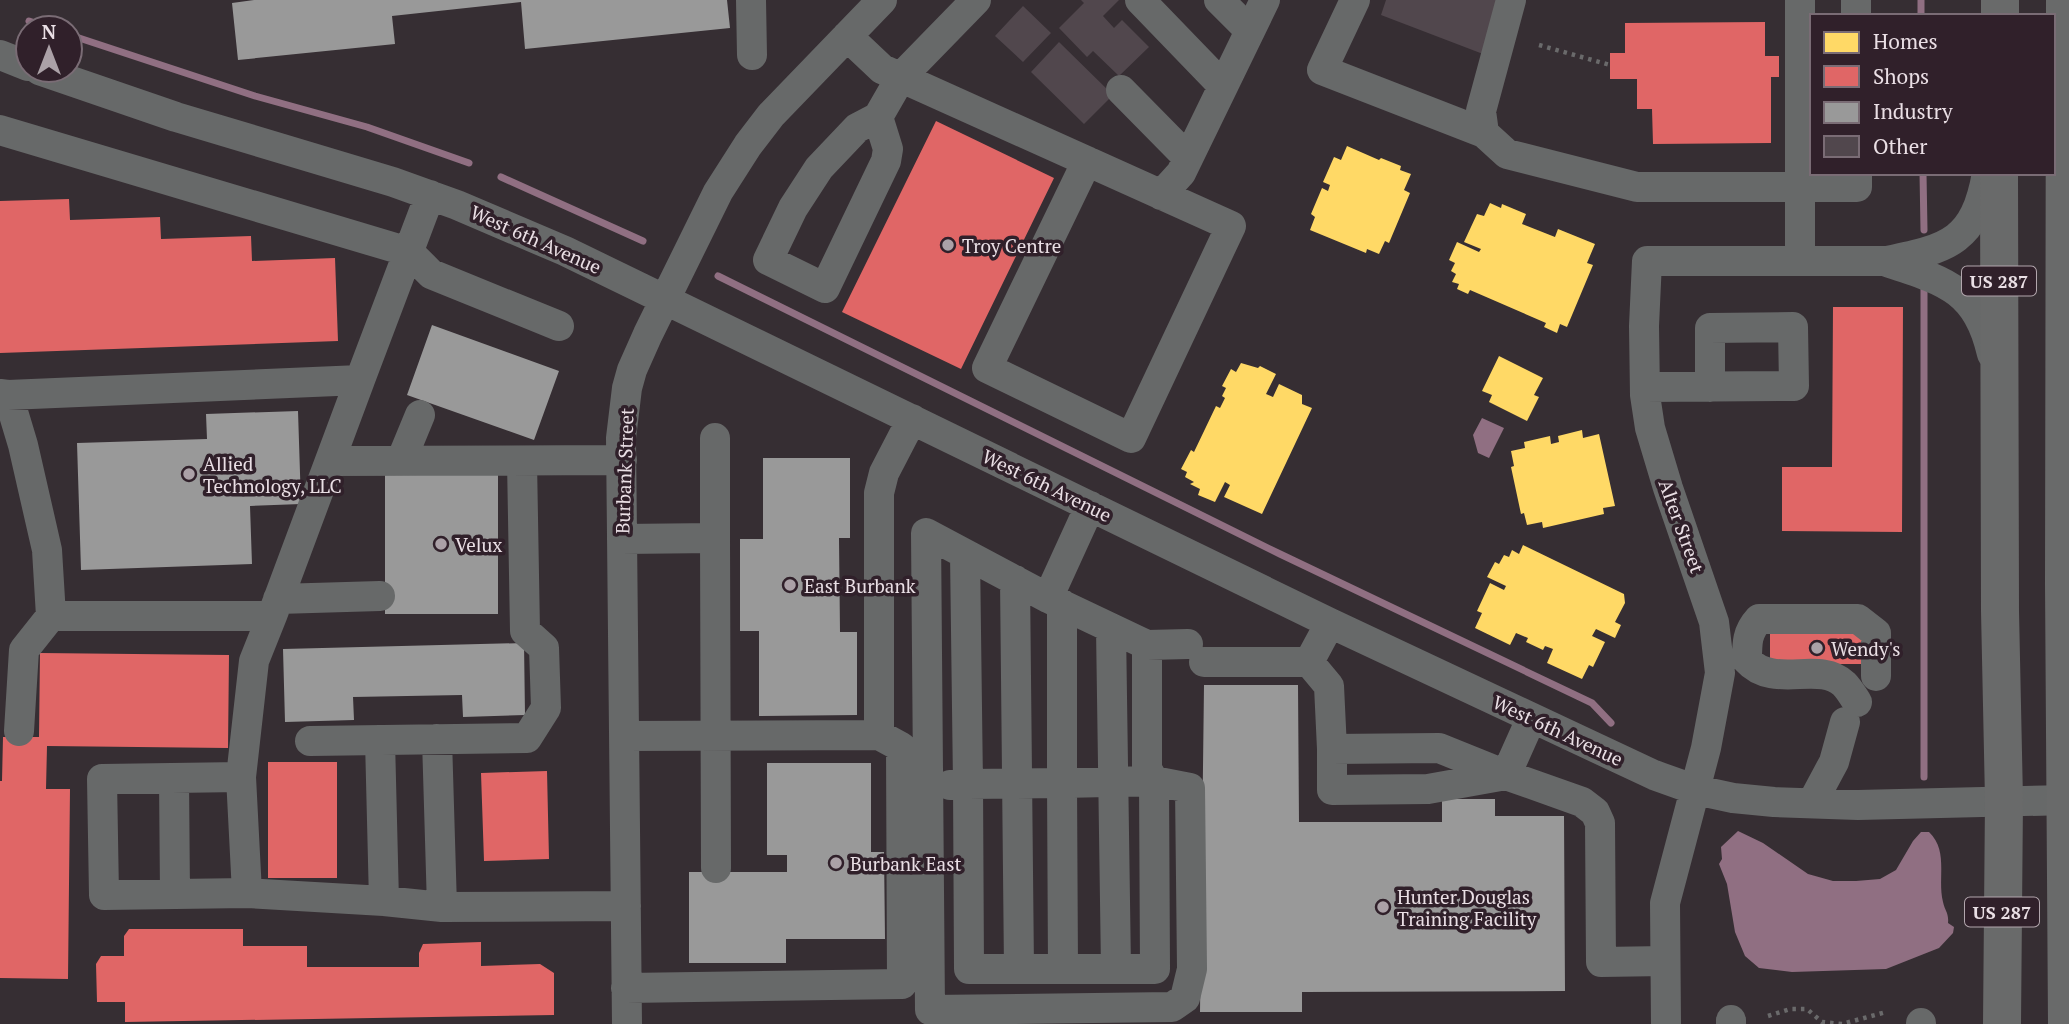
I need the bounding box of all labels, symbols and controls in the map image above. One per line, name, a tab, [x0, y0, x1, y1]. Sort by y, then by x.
north arrow	[14, 14, 84, 84]
legend	[1810, 14, 2055, 175]
text: N	[42, 19, 57, 44]
text: Homes	[1873, 27, 1938, 55]
text: Shops	[1873, 62, 1929, 90]
text: Industry	[1873, 97, 1953, 125]
text: Other	[1873, 132, 1927, 160]
street label: West 6th Avenue	[467, 199, 605, 279]
place label: Troy Centre	[962, 233, 1061, 258]
marker: Troy Centre	[940, 237, 956, 253]
road number: US 287	[1962, 267, 2036, 296]
street label: Burbank Street	[609, 407, 639, 535]
street label: West 6th Avenue	[978, 443, 1116, 527]
place label: Allied Technology, LLC	[203, 451, 342, 498]
marker: Allied Technology, LLC	[181, 466, 197, 482]
street label: Alter Street	[1654, 476, 1710, 576]
place label: Velux	[455, 532, 502, 557]
marker: Velux	[433, 536, 449, 552]
place label: East Burbank	[804, 573, 916, 598]
marker: East Burbank	[782, 577, 798, 593]
place label: Wendy's	[1831, 636, 1900, 661]
marker: Wendy's	[1809, 640, 1825, 656]
street label: West 6th Avenue	[1489, 689, 1627, 771]
place label: Burbank East	[850, 851, 961, 876]
marker: Burbank East	[828, 855, 844, 871]
place label: Hunter Douglas Training Facility	[1397, 884, 1537, 931]
road number: US 287	[1965, 897, 2039, 926]
marker: Hunter Douglas Training Facility	[1375, 899, 1391, 915]

